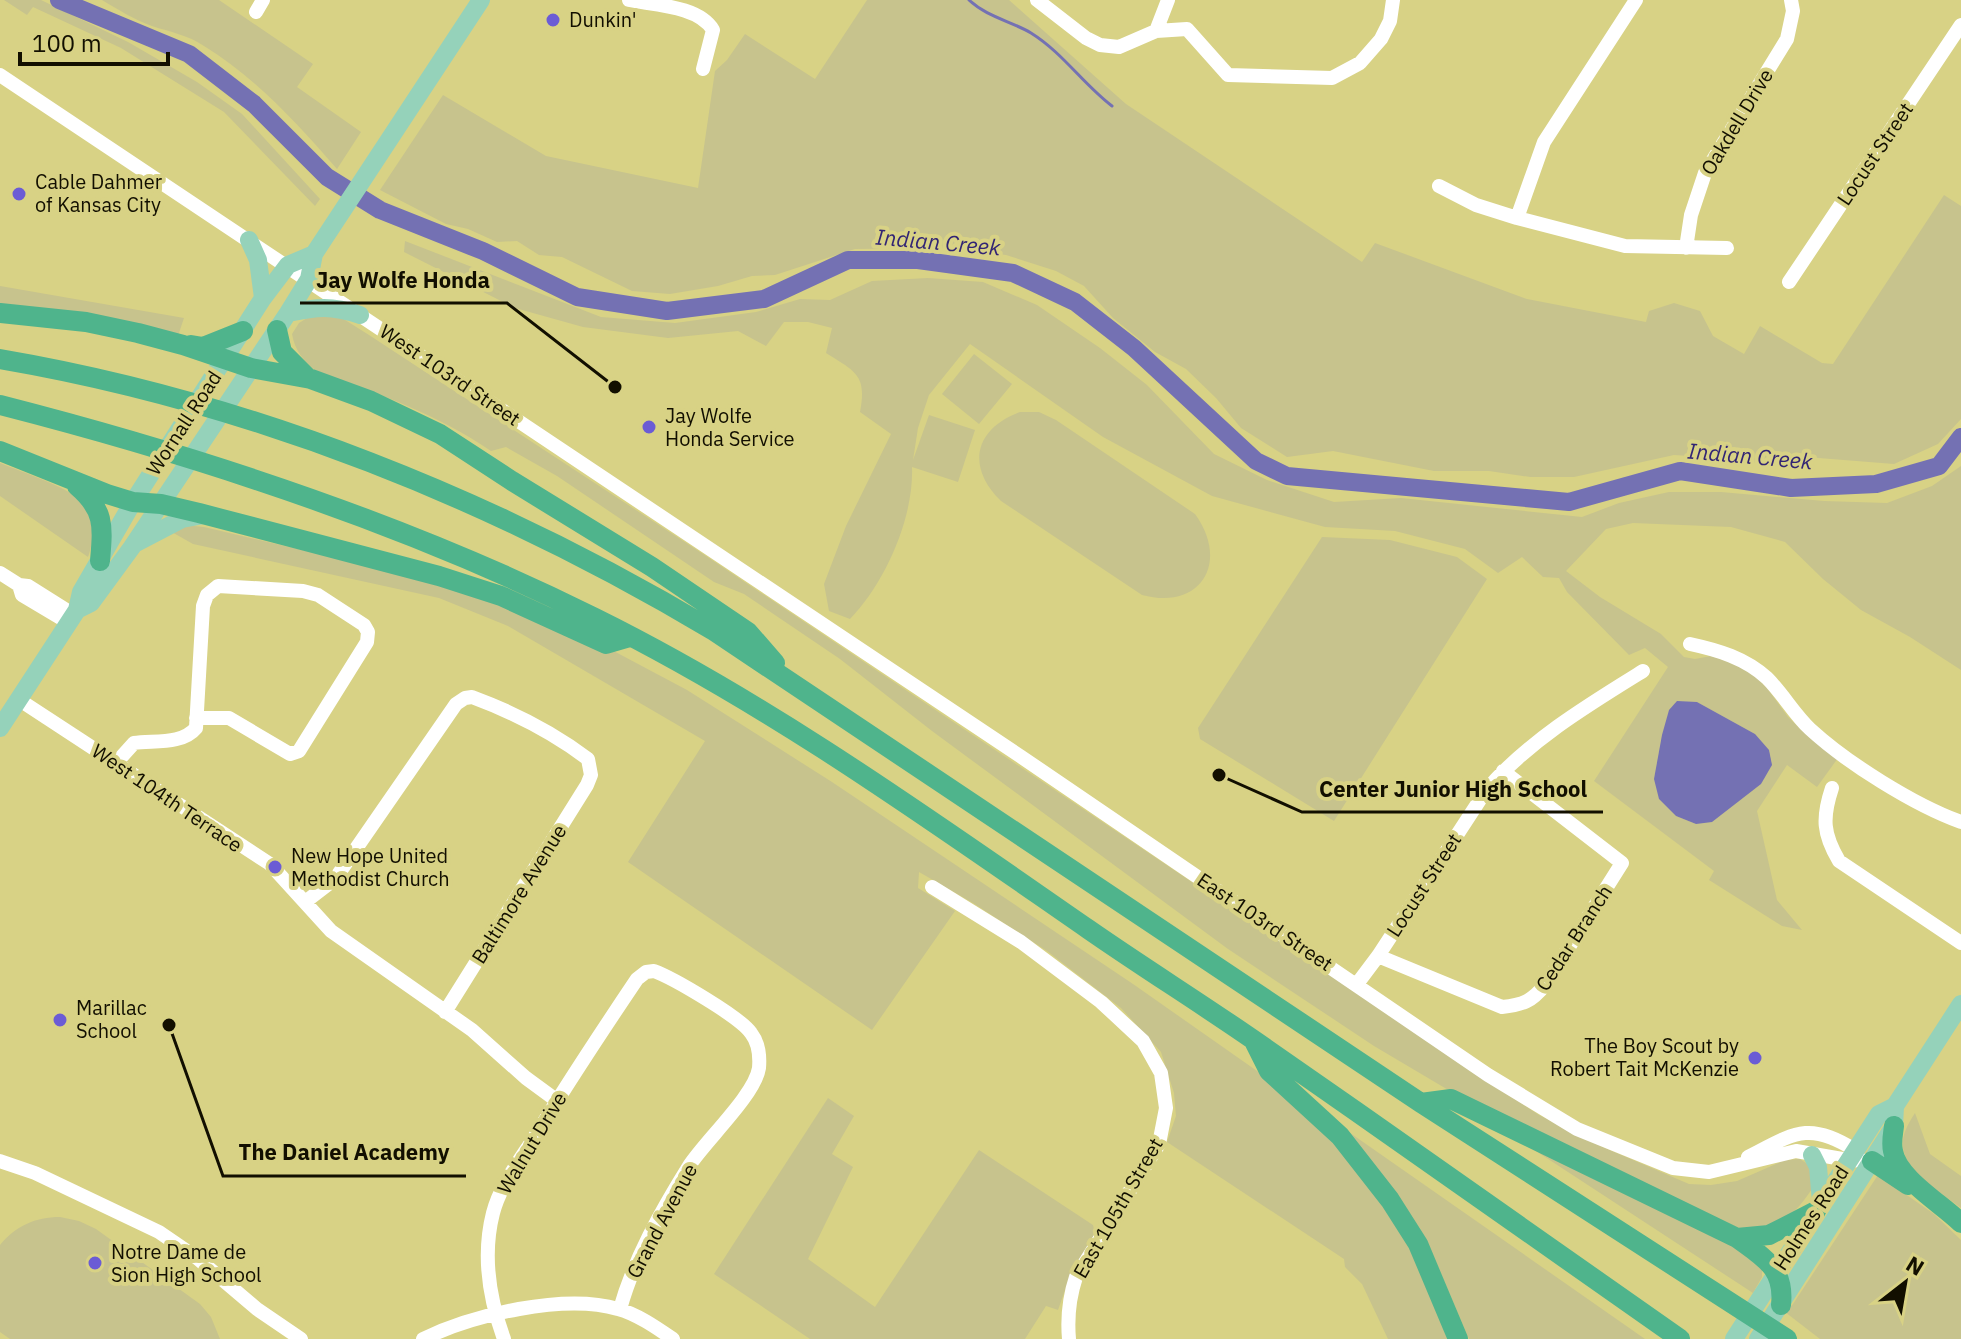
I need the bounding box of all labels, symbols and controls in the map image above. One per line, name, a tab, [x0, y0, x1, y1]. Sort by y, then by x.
place label: Dunkin'	[569, 6, 637, 33]
marker: Dunkin'	[544, 11, 562, 29]
scale bar	[20, 16, 168, 66]
text: 100 m	[32, 27, 102, 59]
street label: Oakdell Drive	[1694, 64, 1779, 180]
street label: Locust Street	[1830, 97, 1919, 210]
place label: Cable Dahmer of Kansas City	[35, 168, 162, 218]
marker: Cable Dahmer of Kansas City	[10, 185, 28, 203]
water label: Indian Creek	[874, 222, 1002, 261]
callout: Jay Wolfe Honda	[300, 257, 507, 303]
text: Jay Wolfe Honda	[316, 265, 490, 294]
street label: West 103rd Street	[375, 317, 526, 432]
street label: Wornall Road	[140, 365, 227, 480]
place label: Jay Wolfe Honda Service	[665, 402, 795, 452]
marker: Jay Wolfe Honda Service	[640, 418, 658, 436]
water label: Indian Creek	[1686, 436, 1814, 475]
street label: West 104th Terrace	[87, 737, 248, 858]
callout: Center Junior High School	[1302, 766, 1603, 812]
text: Center Junior High School	[1319, 774, 1587, 803]
street label: Baltimore Avenue	[465, 819, 572, 969]
street label: Locust Street	[1380, 828, 1467, 942]
place label: New Hope United Methodist Church	[291, 842, 450, 892]
marker: New Hope United Methodist Church	[266, 858, 284, 876]
street label: East 103rd Street	[1192, 866, 1338, 977]
street label: Cedar Branch	[1529, 879, 1618, 996]
place label: Marillac School	[76, 994, 147, 1044]
marker: Marillac School	[51, 1011, 69, 1029]
place label: The Boy Scout by Robert Tait McKenzie	[1550, 1032, 1739, 1082]
marker: The Boy Scout by Robert Tait McKenzie	[1746, 1049, 1764, 1067]
street label: Walnut Drive	[490, 1087, 573, 1199]
callout: The Daniel Academy	[223, 1130, 466, 1176]
street label: East 105th Street	[1066, 1133, 1169, 1283]
text: The Daniel Academy	[239, 1137, 450, 1166]
street label: Grand Avenue	[620, 1159, 703, 1283]
street label: Holmes Road	[1767, 1160, 1854, 1275]
place label: Notre Dame de Sion High School	[111, 1238, 262, 1288]
north arrow	[1865, 1243, 1945, 1323]
text: N	[1901, 1249, 1930, 1282]
marker: Notre Dame de Sion High School	[86, 1254, 104, 1272]

